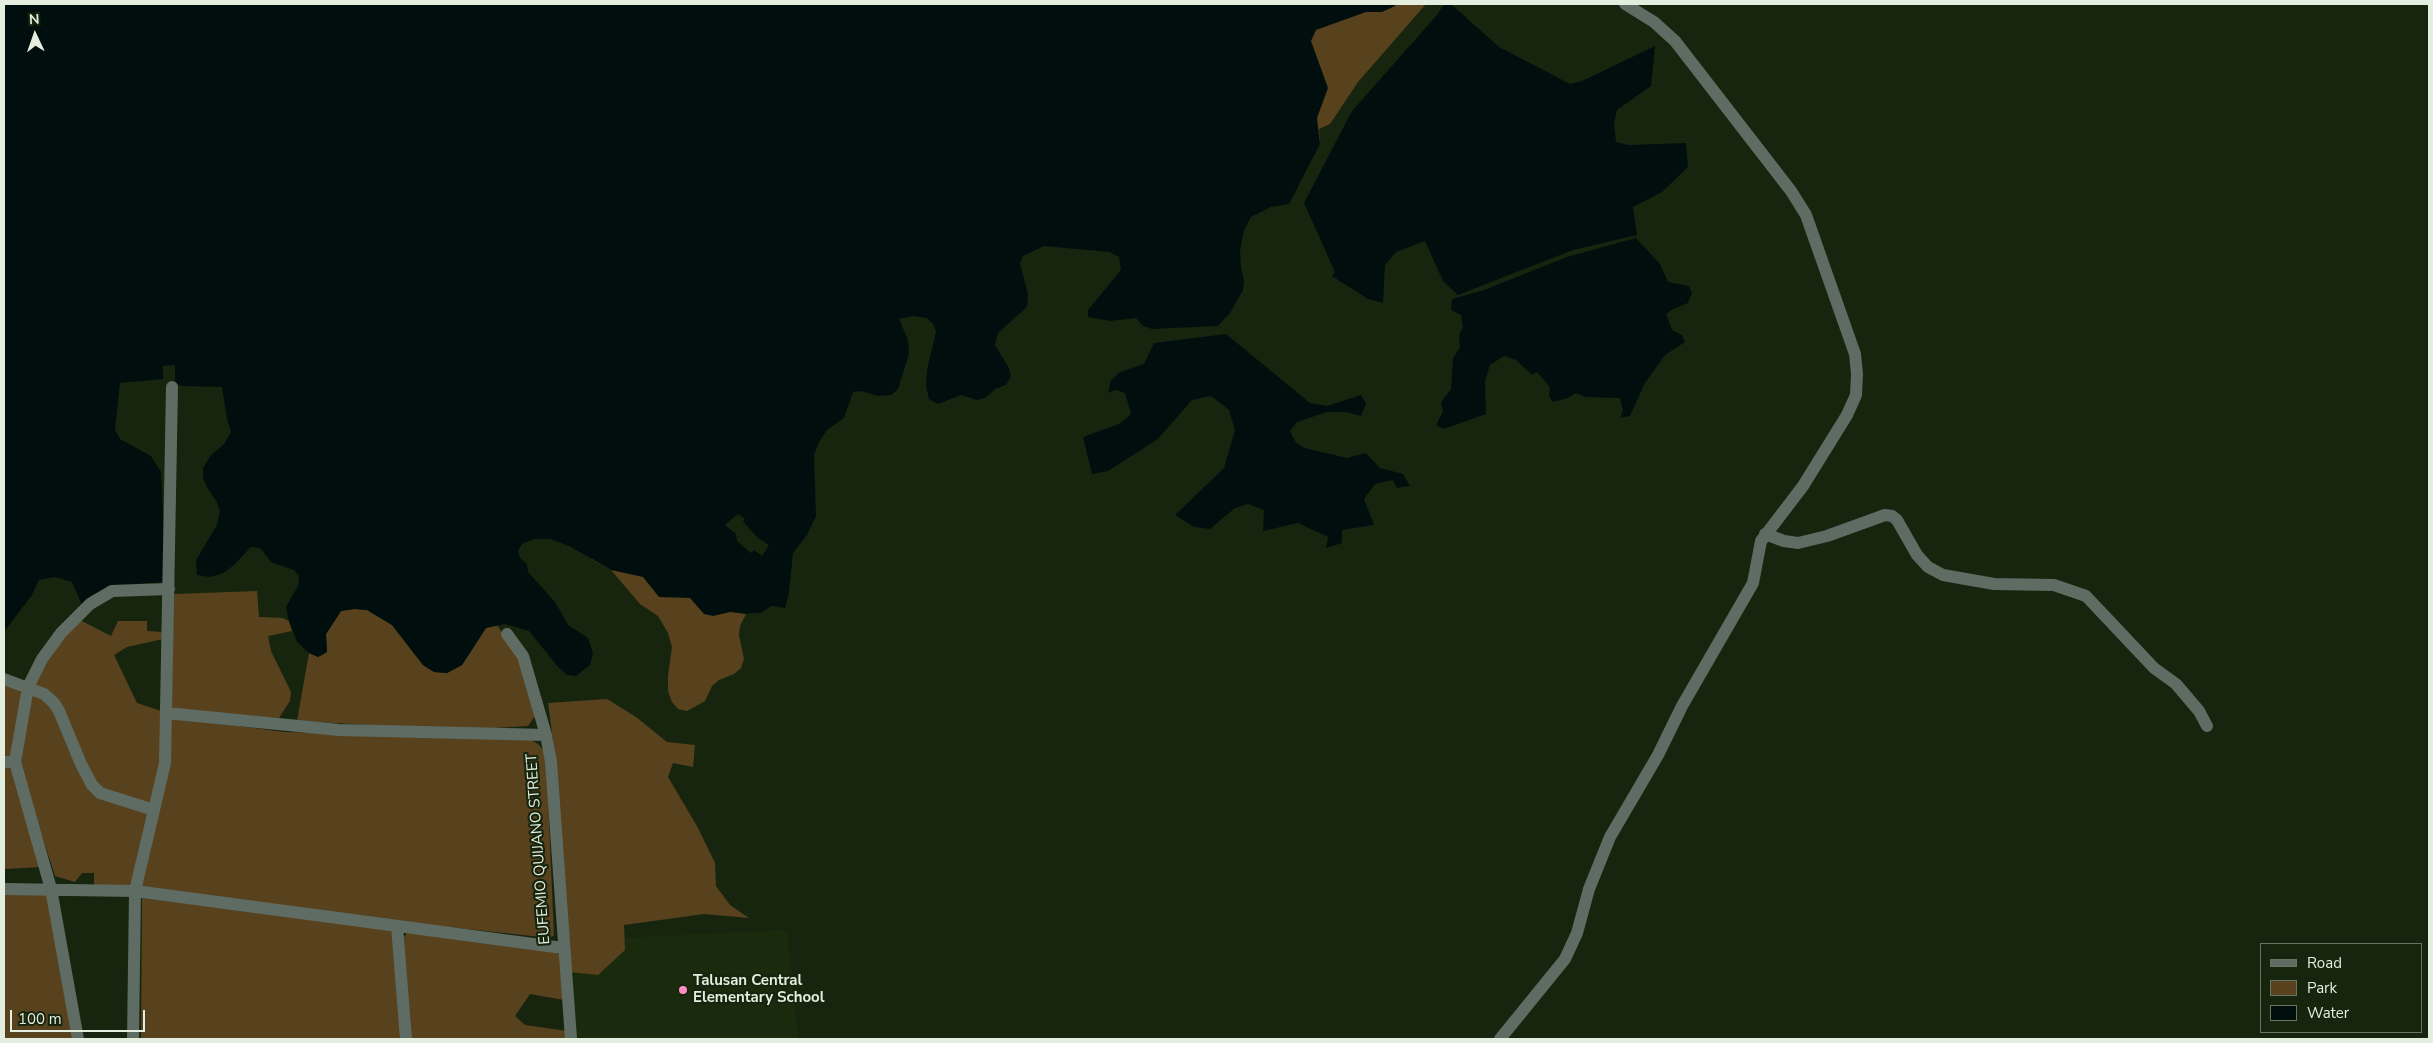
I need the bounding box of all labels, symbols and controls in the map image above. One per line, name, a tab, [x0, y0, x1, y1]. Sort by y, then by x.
north arrow	[10, 10, 60, 60]
text: N	[28, 10, 40, 29]
street label: EUFEMIO QUIJANO STREET	[523, 753, 555, 945]
legend	[2260, 943, 2423, 1033]
text: Road	[2307, 953, 2342, 973]
place label: Talusan Central Elementary School	[693, 972, 824, 1007]
text: Park	[2307, 978, 2337, 998]
marker: Talusan Central Elementary School	[677, 984, 689, 996]
scale bar	[12, 1000, 148, 1032]
text: Water	[2307, 1003, 2349, 1023]
text: 100 m	[18, 1009, 62, 1029]

